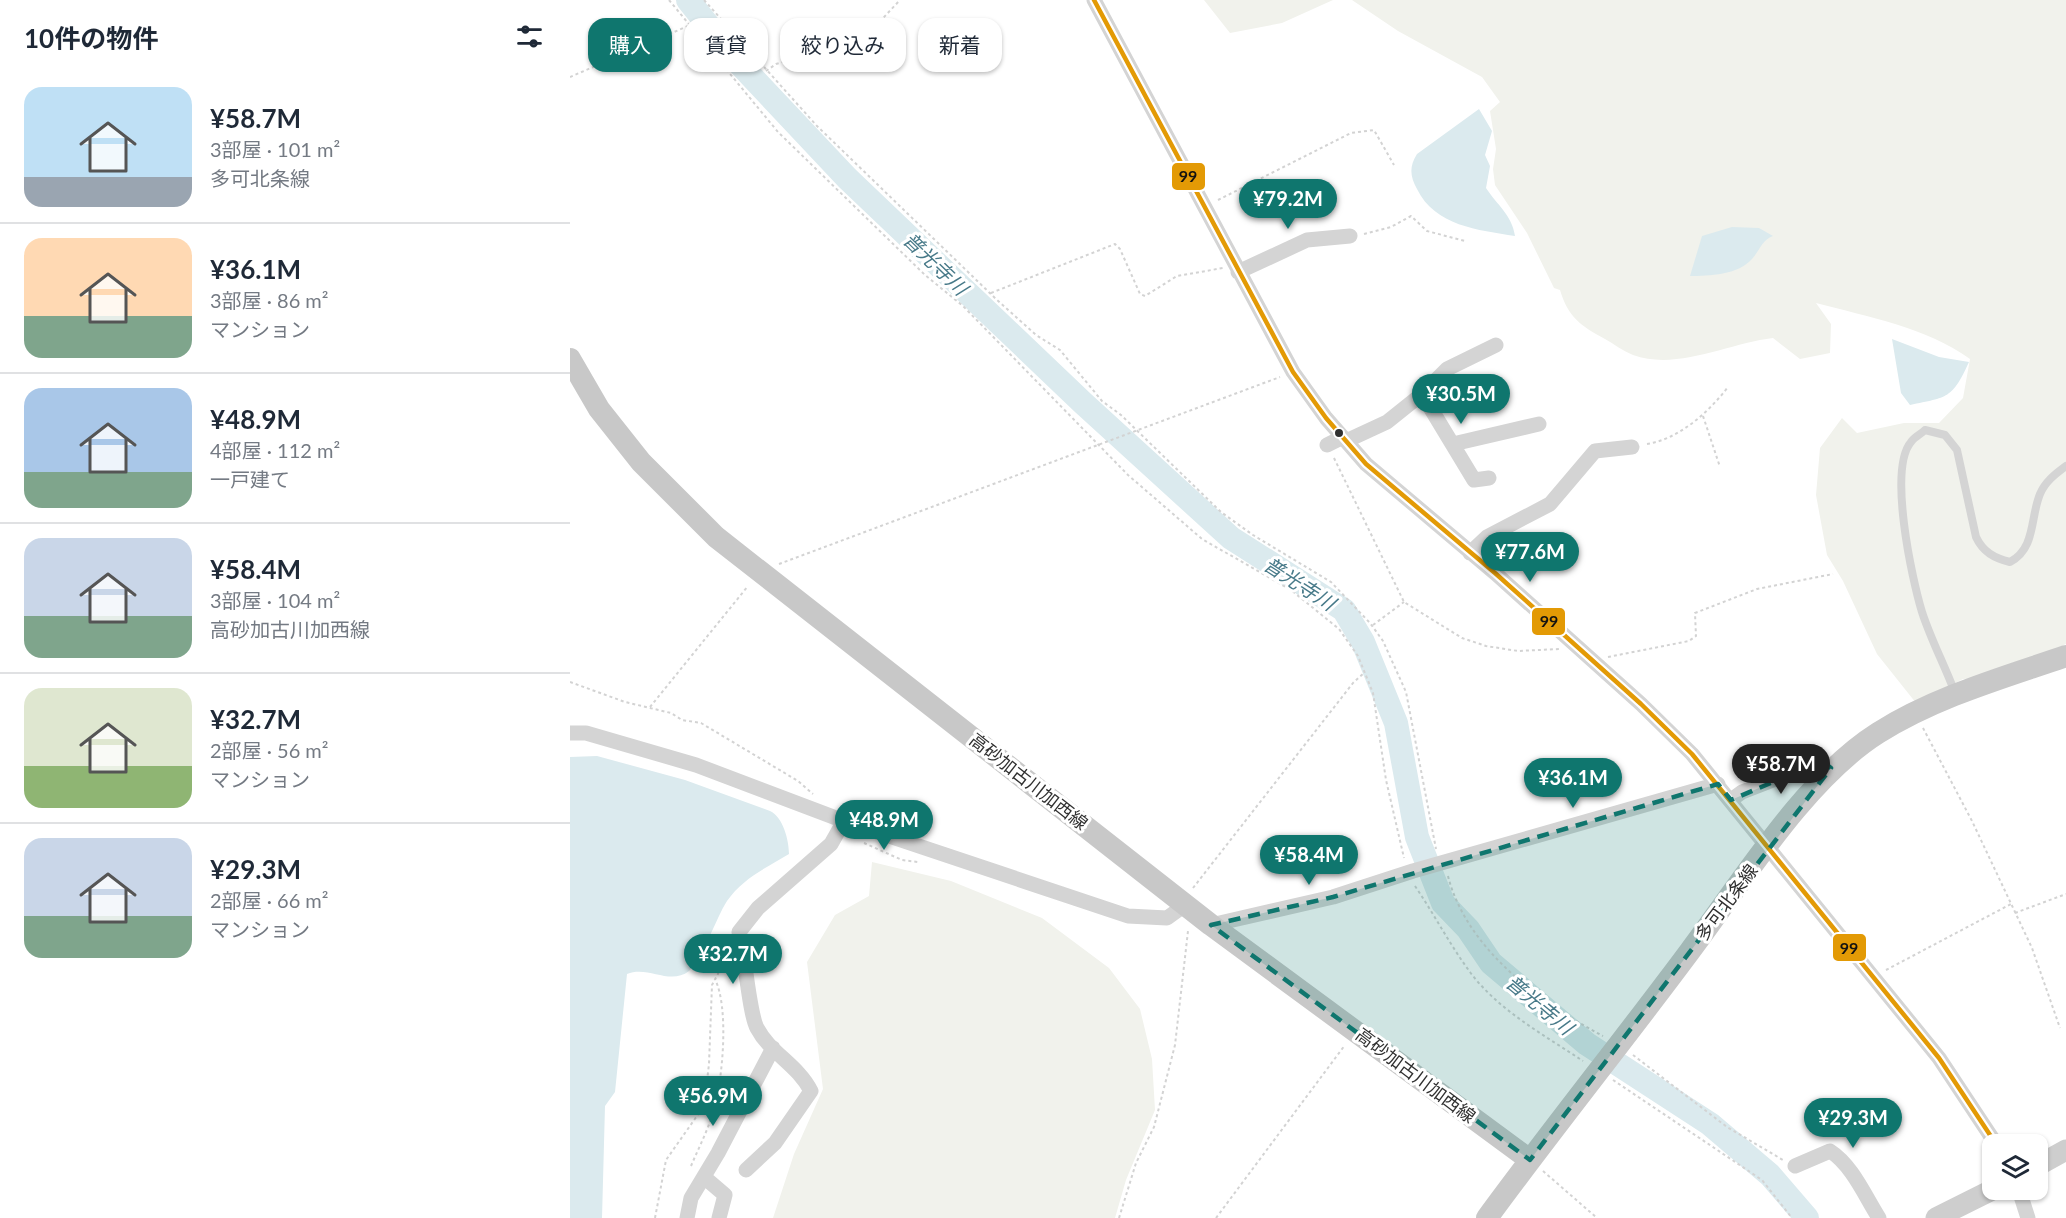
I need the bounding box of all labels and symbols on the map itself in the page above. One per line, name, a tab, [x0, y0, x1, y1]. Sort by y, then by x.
line badge: 99	[1171, 162, 1206, 191]
text: 99	[1179, 166, 1197, 185]
pin: ¥79.2M	[1239, 179, 1337, 230]
water label: 普光寺川	[899, 227, 975, 301]
pin: ¥30.5M	[1412, 374, 1510, 425]
unlabelled marker	[1333, 427, 1345, 439]
pin: ¥77.6M	[1481, 532, 1579, 583]
water label: 普光寺川	[1260, 551, 1342, 616]
line badge: 99	[1531, 607, 1566, 636]
text: 99	[1540, 611, 1558, 630]
street label: 高砂加古川加西線	[965, 728, 1093, 834]
pin: ¥58.7M	[1732, 744, 1830, 795]
pin: ¥36.1M	[1524, 758, 1622, 809]
pin: ¥48.9M	[835, 800, 933, 851]
pin: ¥58.4M	[1260, 835, 1358, 886]
street label: 多可北条線	[1690, 859, 1762, 945]
line badge: 99	[1832, 933, 1867, 962]
pin: ¥32.7M	[684, 934, 782, 985]
text: 99	[1840, 938, 1858, 957]
water label: 普光寺川	[1502, 969, 1580, 1040]
street label: 高砂加古川加西線	[1352, 1023, 1480, 1127]
pin: ¥56.9M	[664, 1076, 762, 1127]
pin: ¥29.3M	[1804, 1098, 1902, 1149]

